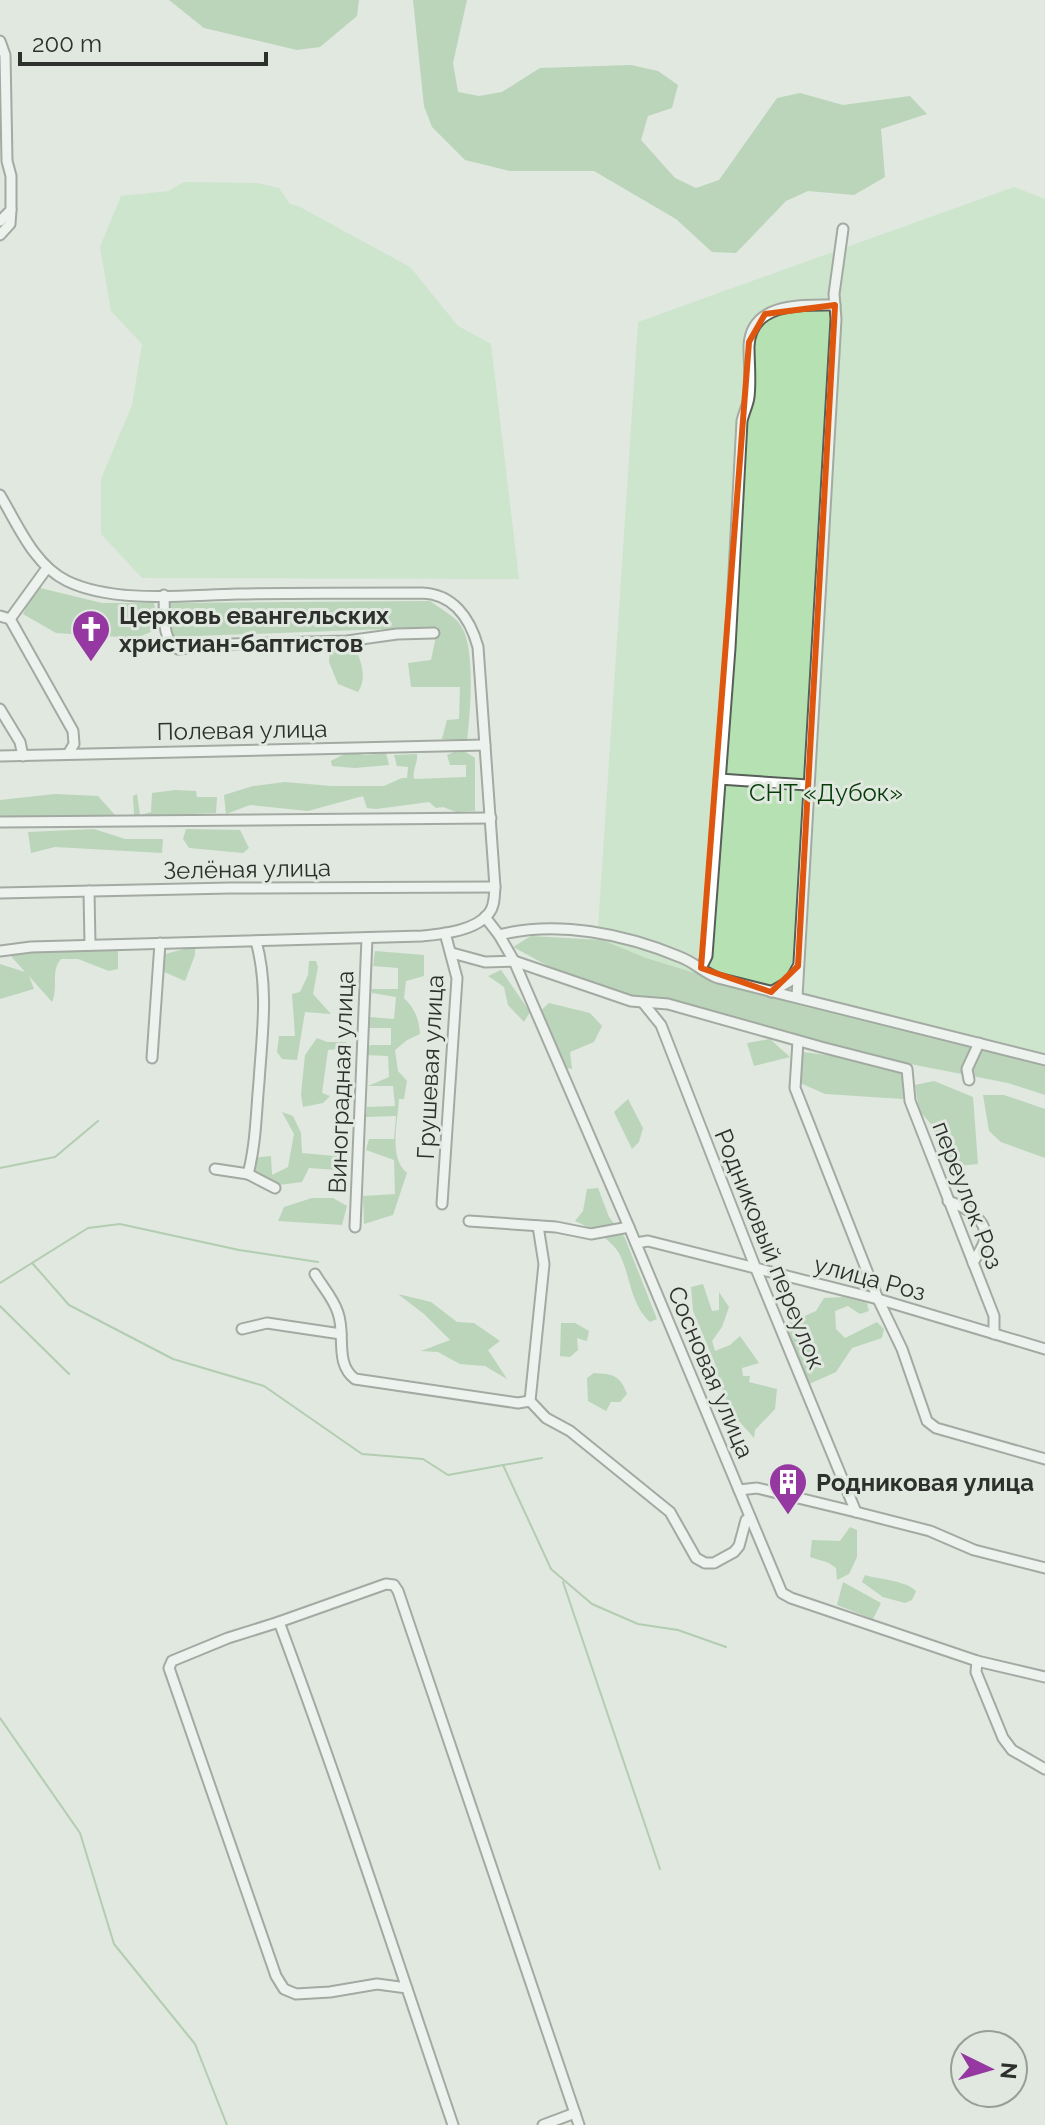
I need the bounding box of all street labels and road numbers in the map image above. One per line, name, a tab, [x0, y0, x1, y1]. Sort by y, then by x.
street label: Полевая улица	[156, 714, 328, 746]
street label: Зелёная улица	[163, 853, 331, 885]
street label: Виноградная улица	[323, 970, 359, 1194]
street label: Грушевая улица	[411, 974, 449, 1160]
street label: переулок Роз	[926, 1117, 1010, 1273]
street label: Родниковый переулок	[708, 1125, 832, 1373]
street label: улица Роз	[811, 1249, 929, 1307]
street label: Сосновая улица	[662, 1282, 760, 1462]

